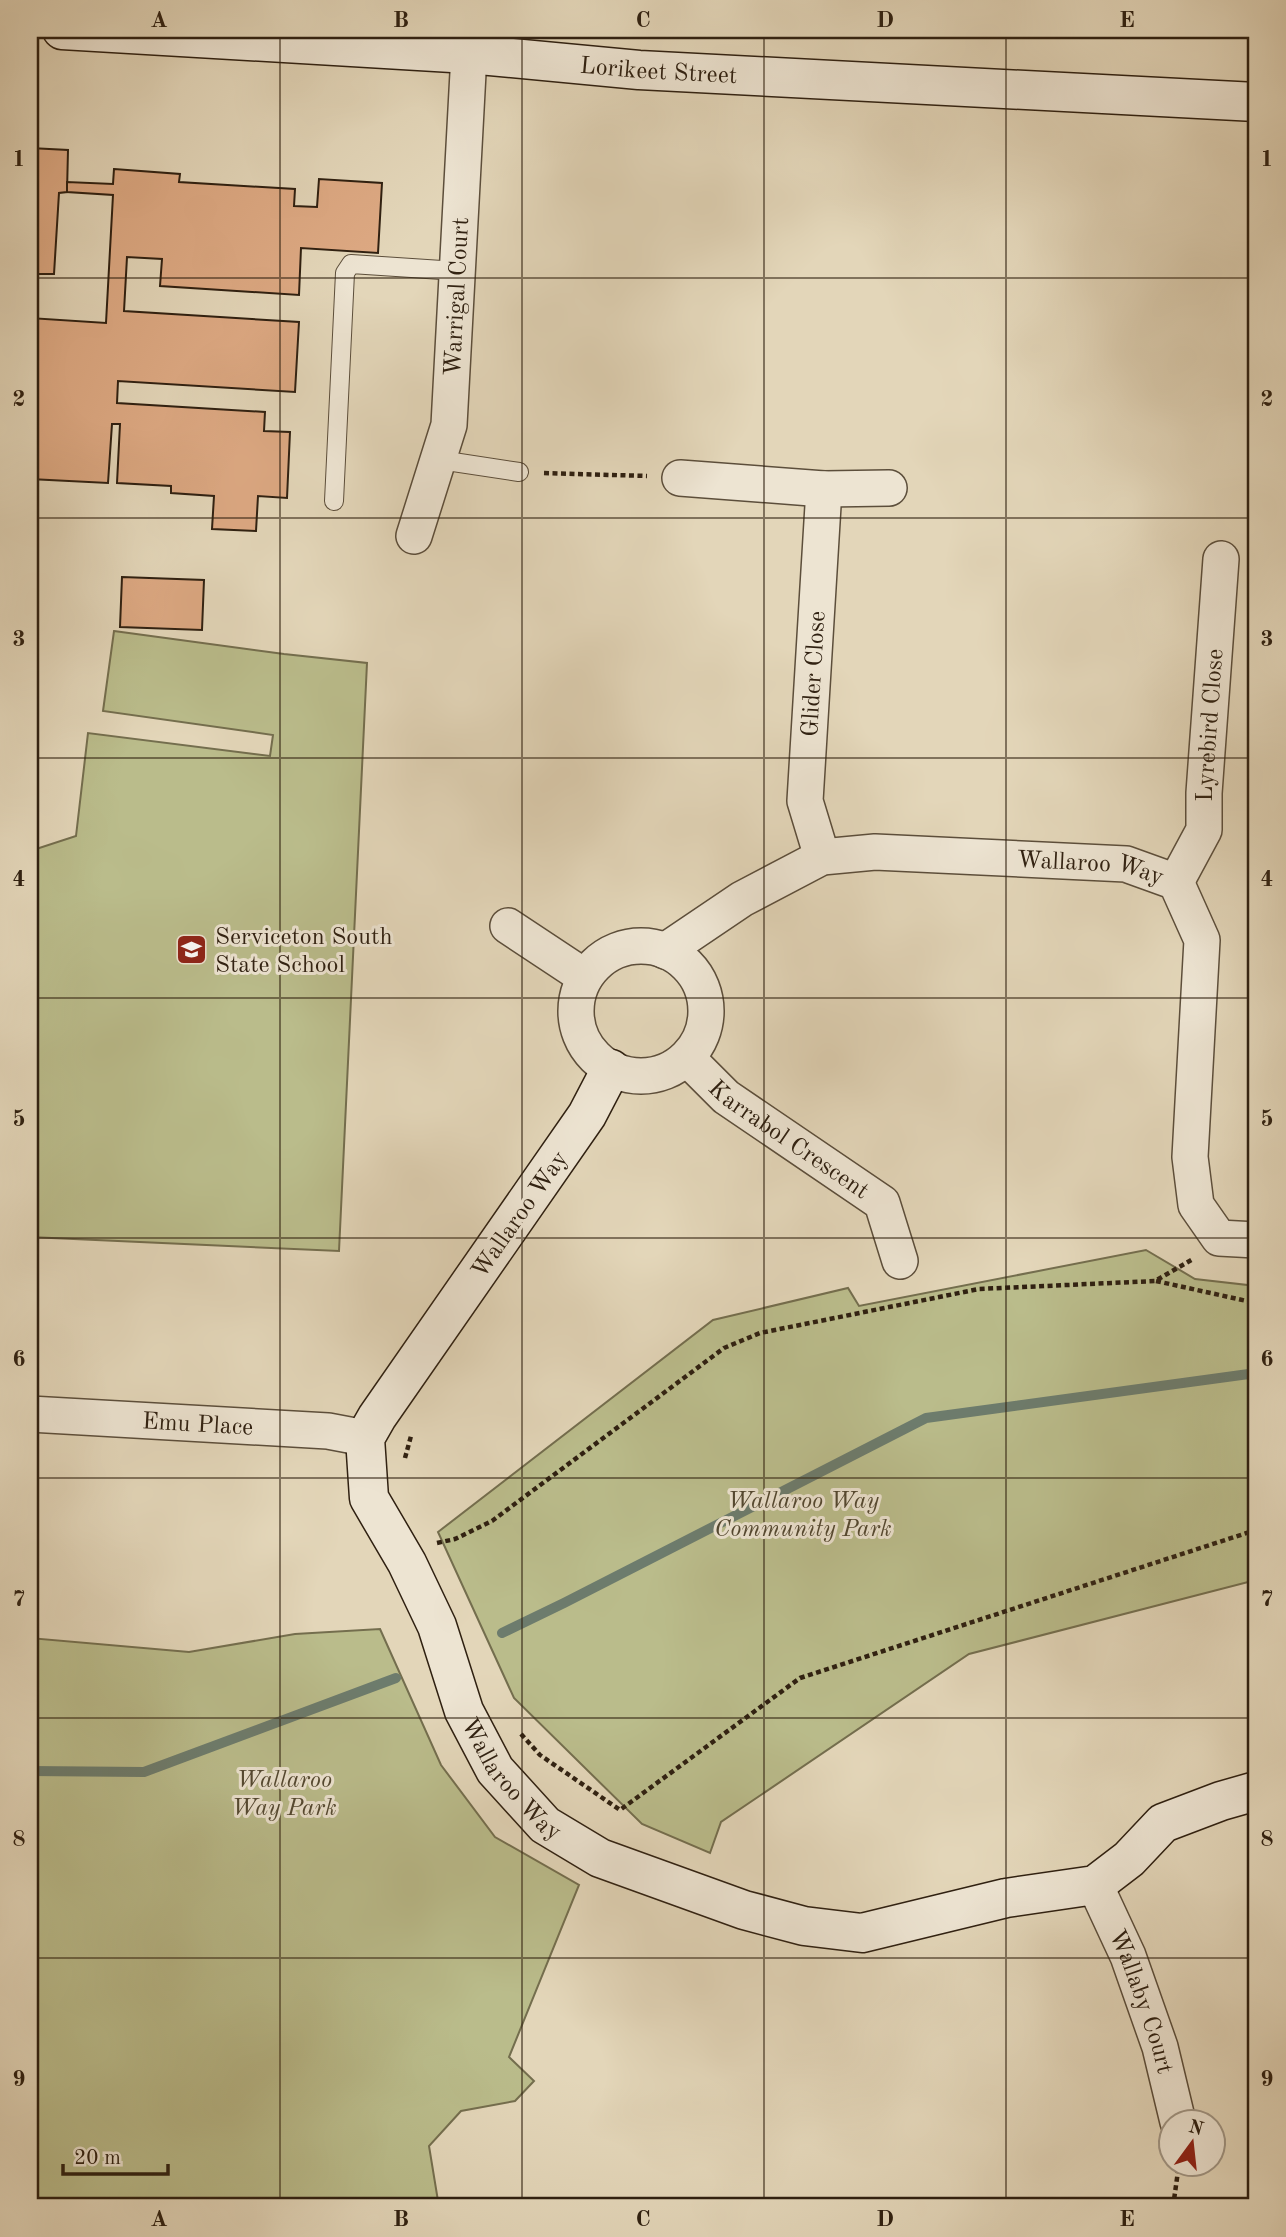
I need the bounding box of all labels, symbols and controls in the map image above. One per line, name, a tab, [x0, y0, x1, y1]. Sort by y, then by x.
text: A	[150, 9, 168, 32]
text: B	[393, 9, 409, 32]
text: C	[635, 9, 651, 32]
text: D	[876, 9, 894, 32]
text: E	[1119, 9, 1135, 32]
street label: Lorikeet Street	[579, 54, 738, 89]
text: 1	[12, 148, 26, 171]
text: 1	[1260, 148, 1274, 171]
street label: Warrigal Court	[442, 217, 474, 377]
text: 2	[12, 388, 26, 411]
text: 2	[1260, 388, 1274, 411]
street label: Glider Close	[799, 610, 831, 738]
text: 3	[12, 628, 26, 651]
text: 3	[1260, 628, 1274, 651]
street label: Lyrebird Close	[1194, 648, 1228, 802]
street label: Wallaroo Way	[1016, 849, 1167, 891]
text: 4	[12, 868, 26, 891]
text: 4	[1260, 868, 1274, 891]
place label: Serviceton South State School	[215, 926, 393, 978]
school or university icon: Serviceton South State School	[175, 933, 209, 967]
street label: Karrabol Crescent	[703, 1077, 873, 1204]
text: 5	[12, 1108, 26, 1131]
text: 5	[1260, 1108, 1274, 1131]
street label: Wallaroo Way	[468, 1147, 573, 1283]
text: 6	[12, 1348, 26, 1371]
text: 6	[1260, 1348, 1274, 1371]
street label: Emu Place	[141, 1410, 254, 1441]
park label: Wallaroo Way Community Park	[714, 1490, 892, 1542]
text: 7	[12, 1588, 26, 1611]
text: 7	[1260, 1588, 1274, 1611]
street label: Wallaroo Way	[456, 1715, 565, 1846]
park label: Wallaroo Way Park	[231, 1769, 337, 1821]
text: 8	[12, 1828, 26, 1851]
text: 8	[1260, 1828, 1274, 1851]
street label: Wallaby Court	[1104, 1926, 1176, 2076]
text: 9	[12, 2068, 26, 2091]
text: 9	[1260, 2068, 1274, 2091]
north arrow	[1156, 2108, 1226, 2178]
text: N	[1186, 2118, 1206, 2140]
scale bar	[63, 2132, 168, 2176]
text: 20 m	[74, 2148, 121, 2169]
text: A	[150, 2208, 168, 2231]
text: B	[393, 2208, 409, 2231]
text: C	[635, 2208, 651, 2231]
text: D	[876, 2208, 894, 2231]
text: E	[1119, 2208, 1135, 2231]

